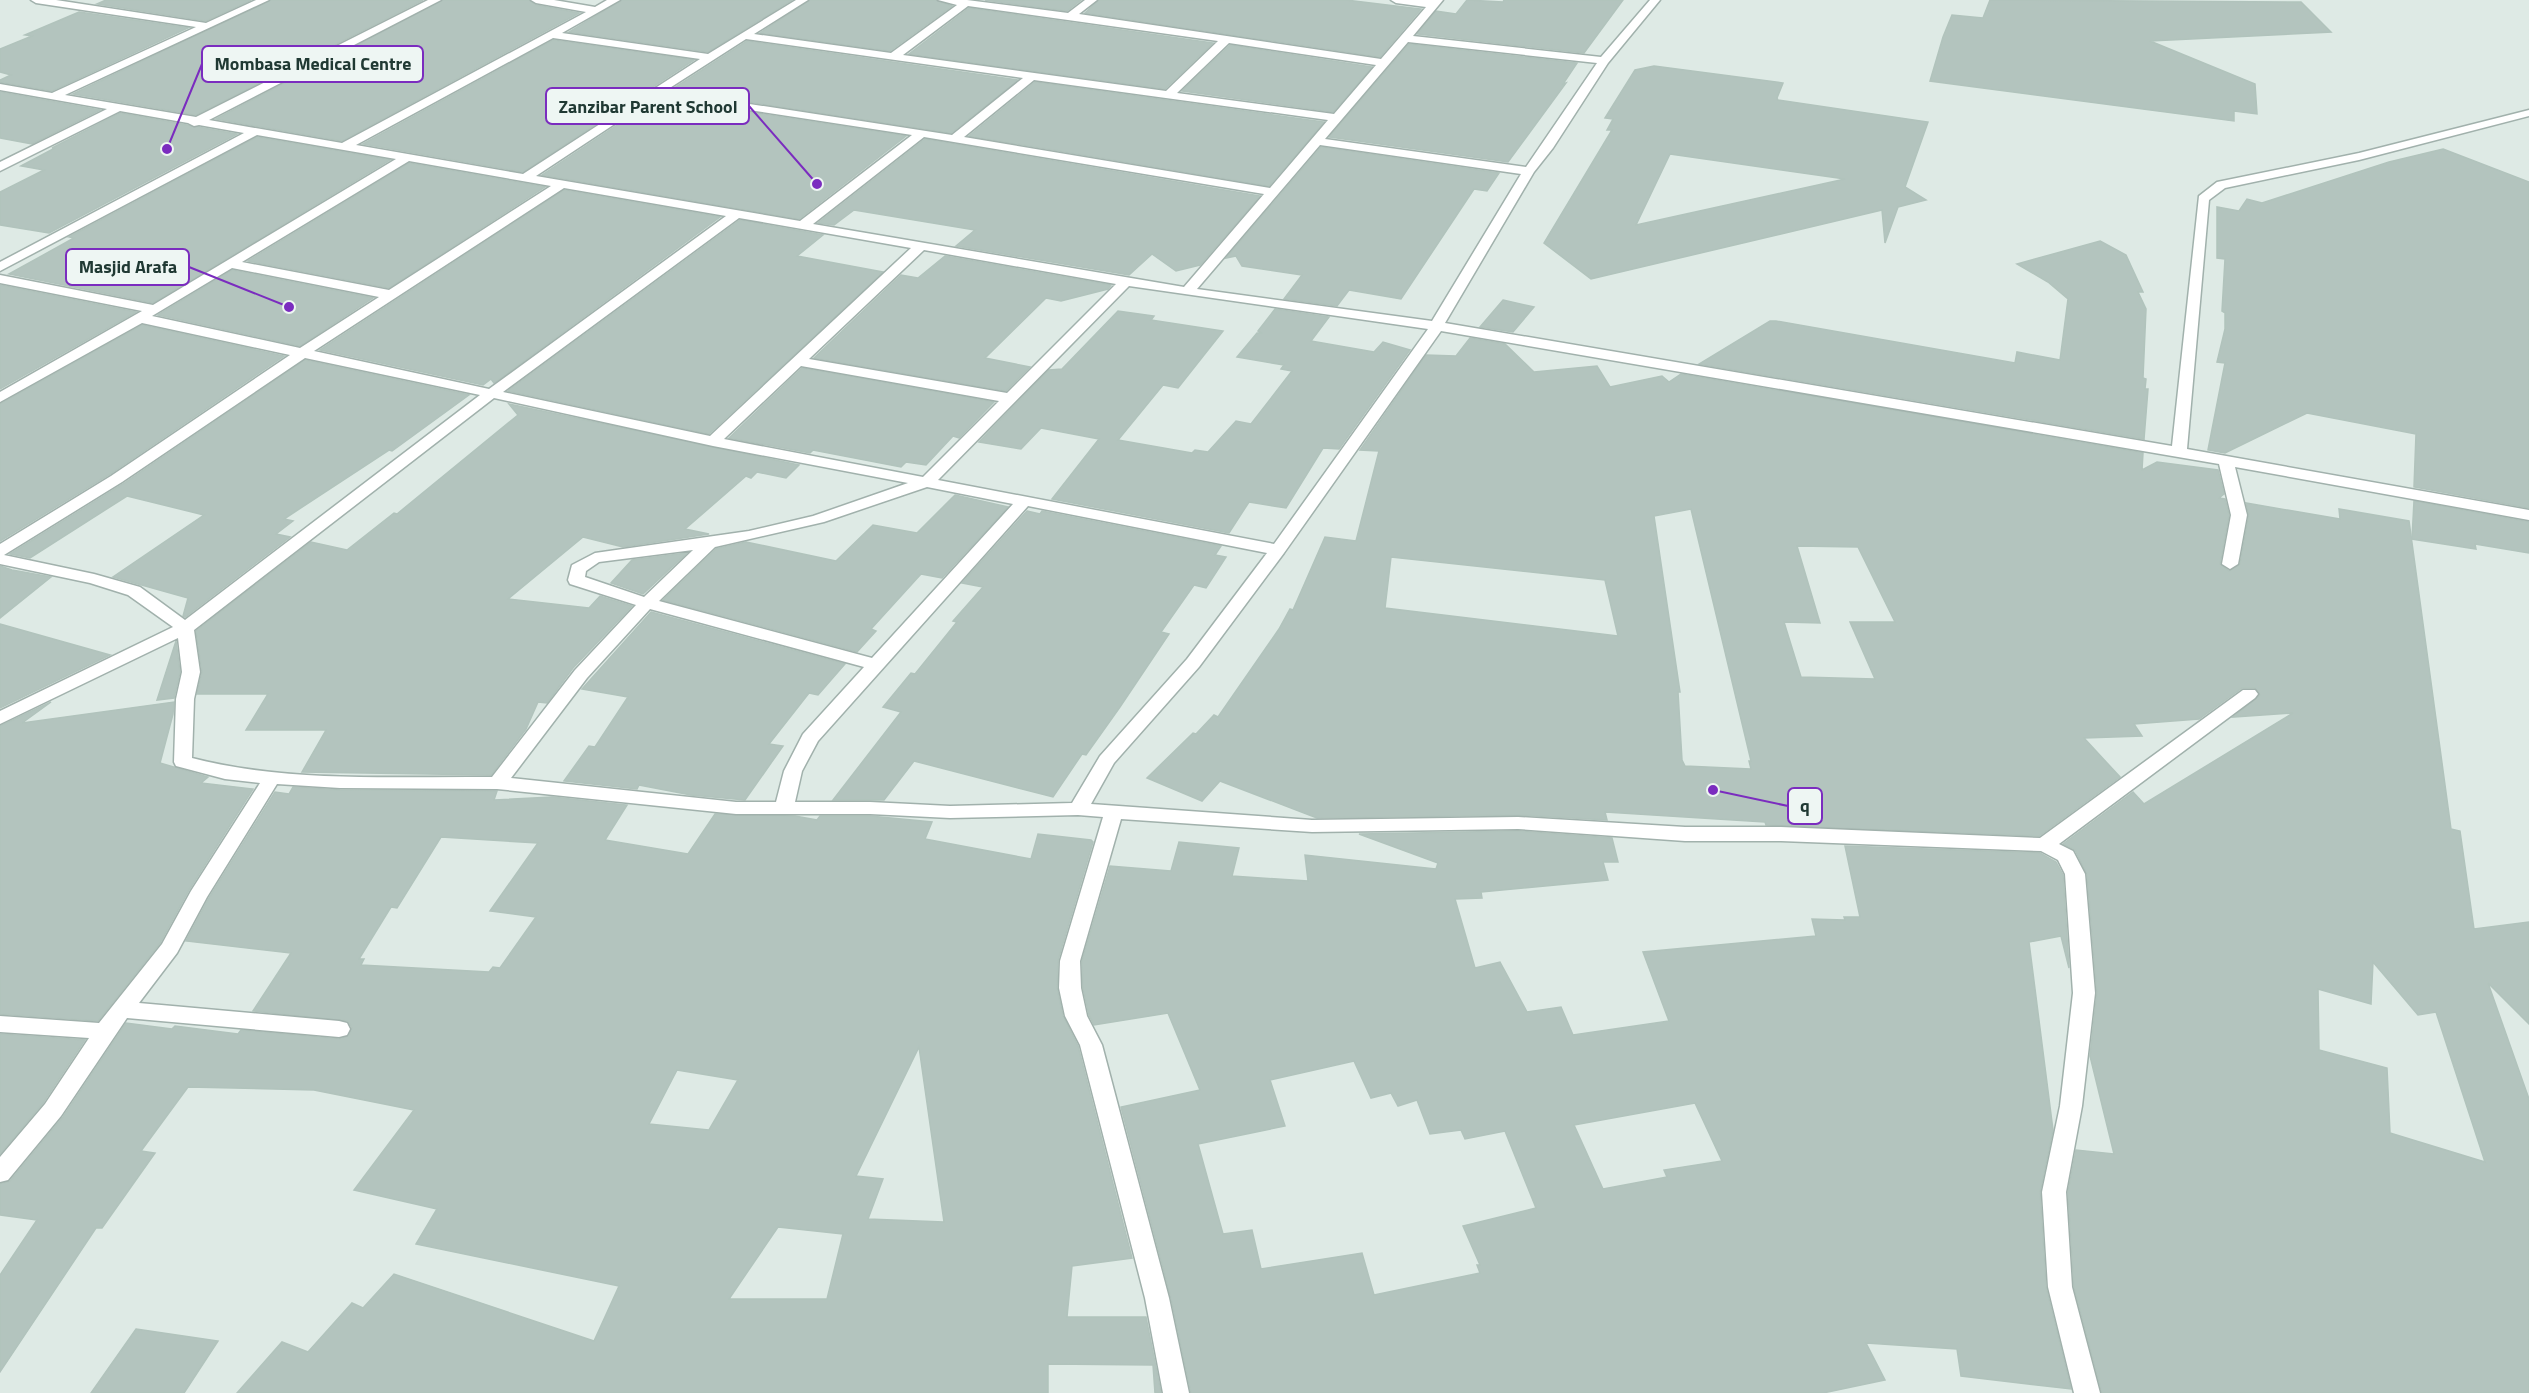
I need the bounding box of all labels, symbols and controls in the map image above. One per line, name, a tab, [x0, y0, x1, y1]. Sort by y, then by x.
callout: Mombasa Medical Centre	[202, 46, 423, 82]
text: Mombasa Medical Centre	[215, 50, 411, 77]
callout: Zanzibar Parent School	[546, 88, 749, 124]
text: Zanzibar Parent School	[558, 93, 738, 120]
callout: Masjid Arafa	[66, 249, 189, 285]
text: Masjid Arafa	[79, 253, 177, 280]
callout: q	[1788, 788, 1822, 824]
text: q	[1800, 792, 1810, 819]

